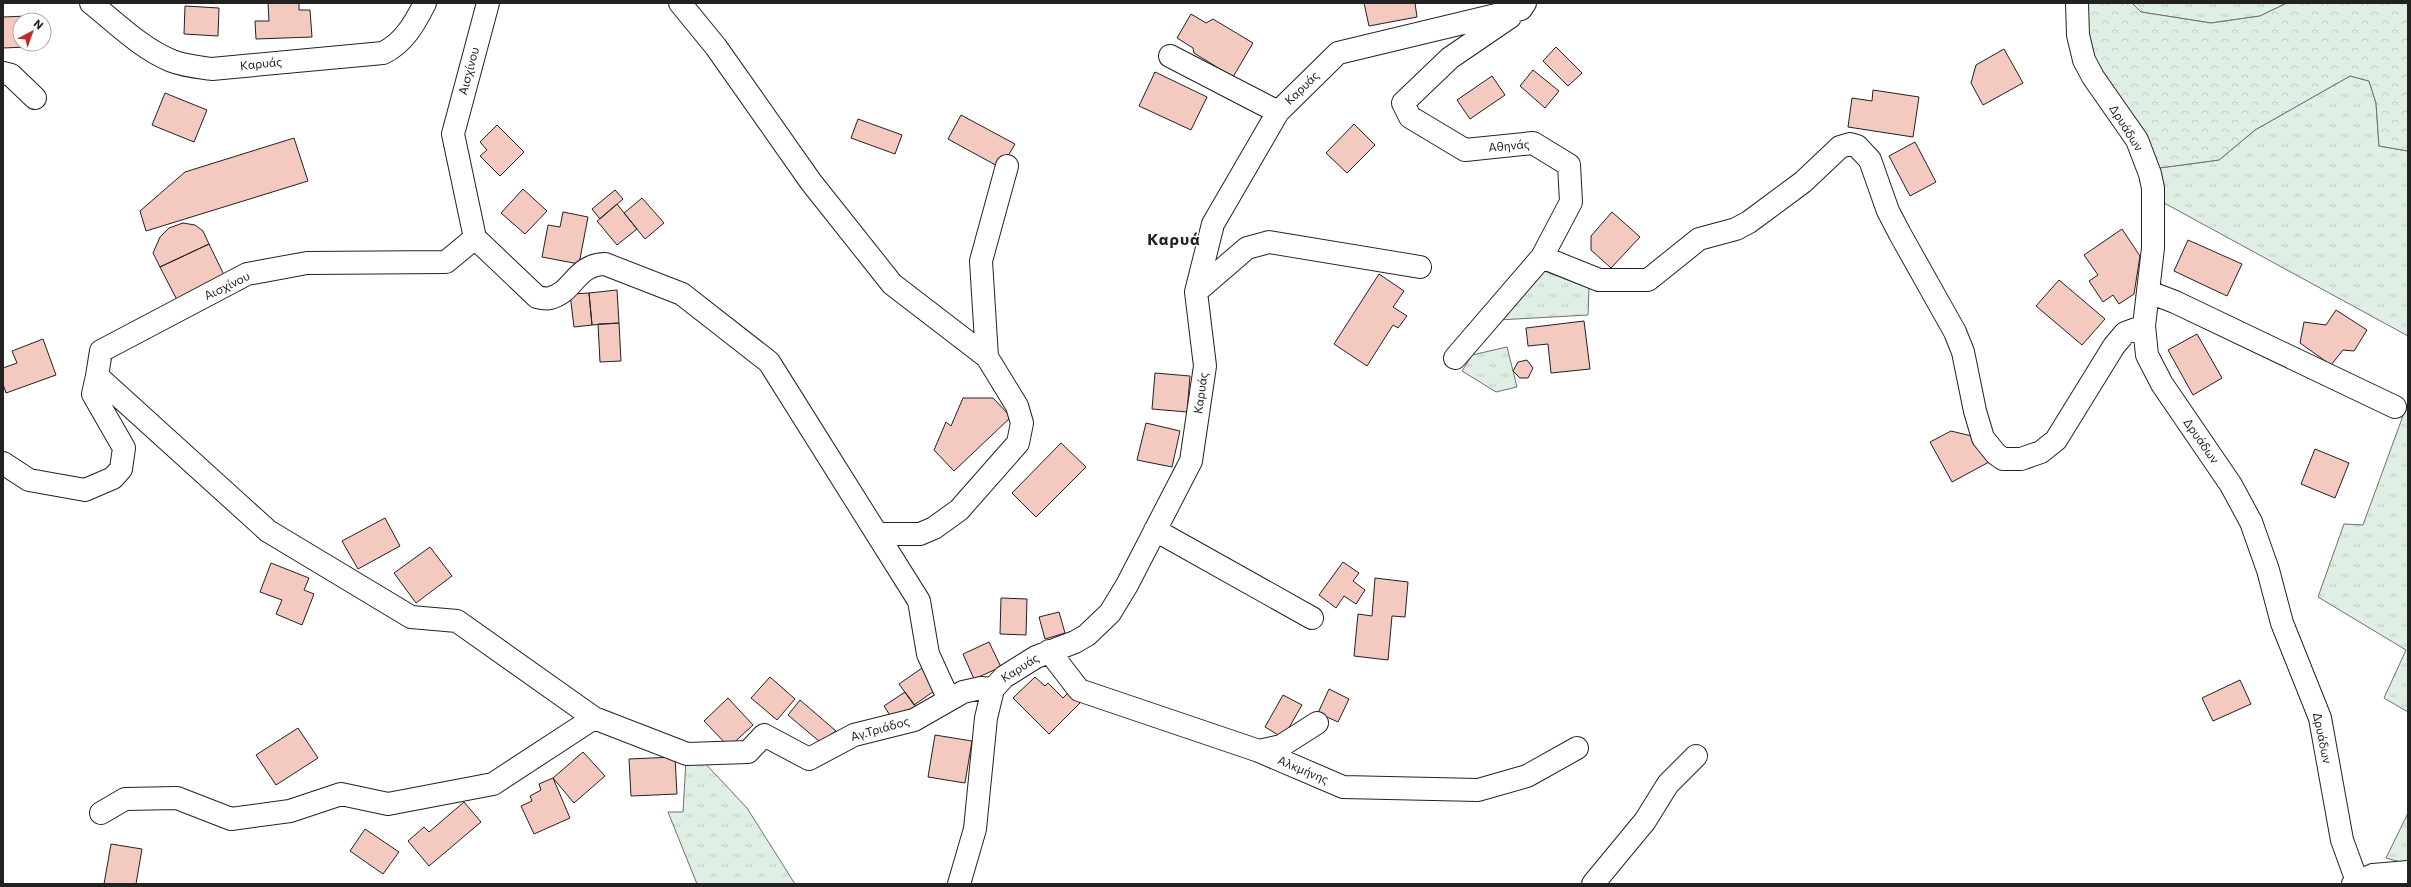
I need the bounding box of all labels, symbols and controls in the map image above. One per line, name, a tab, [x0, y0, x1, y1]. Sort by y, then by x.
north arrow	[12, 12, 52, 52]
text: N	[32, 16, 46, 32]
street label: Αισχίνου	[455, 45, 481, 96]
street label: Καρυάς	[239, 54, 283, 72]
street label: Καρυάς	[1281, 68, 1321, 107]
street label: Δρυάδων	[2107, 102, 2147, 153]
street label: Αθηνάς	[1488, 136, 1530, 154]
district label: Καρυά	[1147, 229, 1201, 248]
street label: Αισχίνου	[201, 268, 252, 302]
street label: Καρυάς	[1190, 371, 1210, 415]
street label: Δρυάδων	[2181, 415, 2222, 466]
street label: Καρυάς	[998, 650, 1041, 684]
street label: Δρυάδων	[2311, 711, 2335, 765]
street label: Αγ.Τριάδος	[849, 713, 911, 743]
street label: Αλκμήνης	[1276, 752, 1331, 786]

